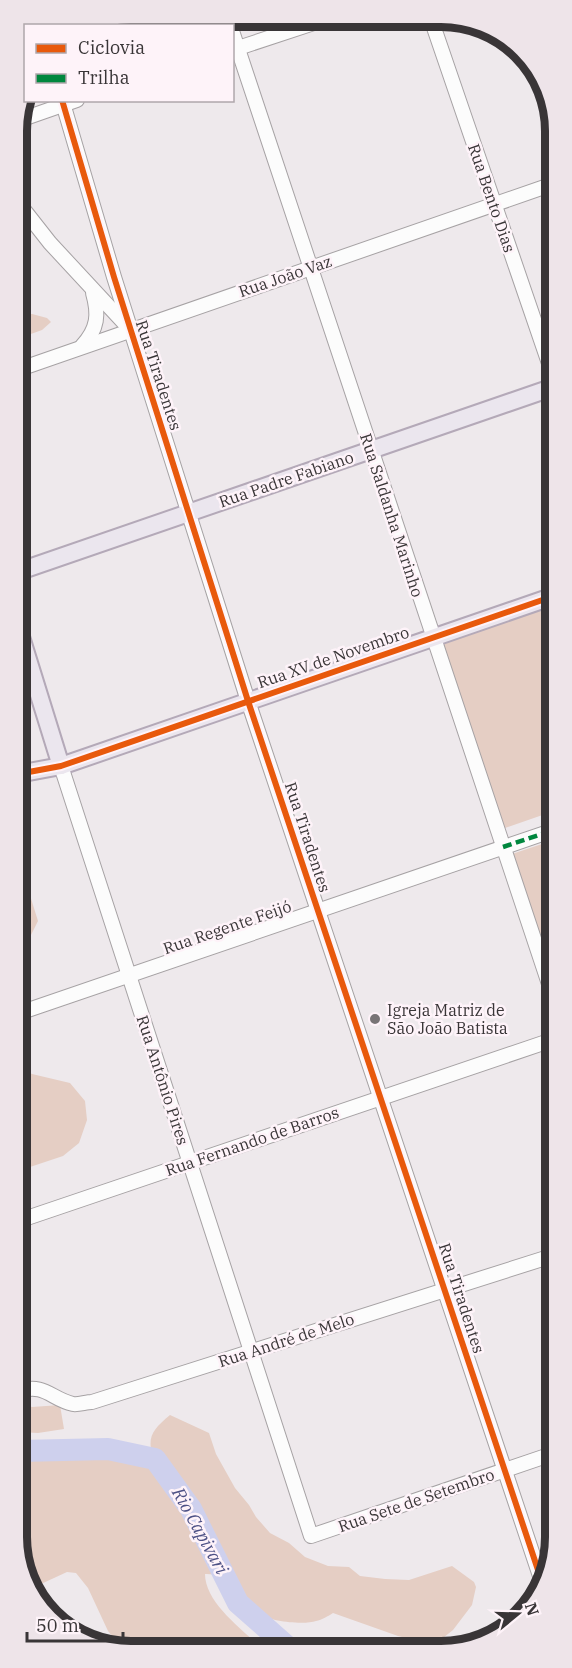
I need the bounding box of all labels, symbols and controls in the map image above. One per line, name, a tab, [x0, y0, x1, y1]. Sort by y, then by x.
legend	[24, 24, 234, 102]
text: Ciclovia	[78, 36, 145, 59]
text: Trilha	[78, 66, 130, 89]
street label: Rua Bento Dias	[464, 141, 520, 255]
street label: Rua João Vaz	[236, 251, 334, 301]
street label: Rua Tiradentes	[132, 317, 186, 433]
street label: Rua Saldanha Marinho	[356, 431, 428, 599]
street label: Rua Padre Fabiano	[216, 447, 356, 511]
street label: Rua XV de Novembro	[254, 622, 412, 692]
street label: Rua Tiradentes	[281, 779, 335, 895]
street label: Rua Regente Feijó	[160, 896, 294, 958]
place label: Igreja Matriz de São João Batista	[387, 1000, 508, 1038]
marker: Igreja Matriz de São João Batista	[368, 1012, 382, 1026]
street label: Rua Antônio Pires	[133, 1013, 193, 1147]
street label: Rua Fernando de Barros	[163, 1102, 341, 1180]
street label: Rua Tiradentes	[435, 1240, 489, 1356]
street label: Rua André de Melo	[216, 1309, 356, 1371]
street label: Rua Sete de Setembro	[335, 1464, 497, 1536]
water label: Rio Capivari	[167, 1482, 234, 1579]
north arrow	[488, 1584, 548, 1644]
text: N	[521, 1600, 544, 1618]
scale bar	[27, 1605, 123, 1643]
text: 50 m	[36, 1614, 79, 1637]

